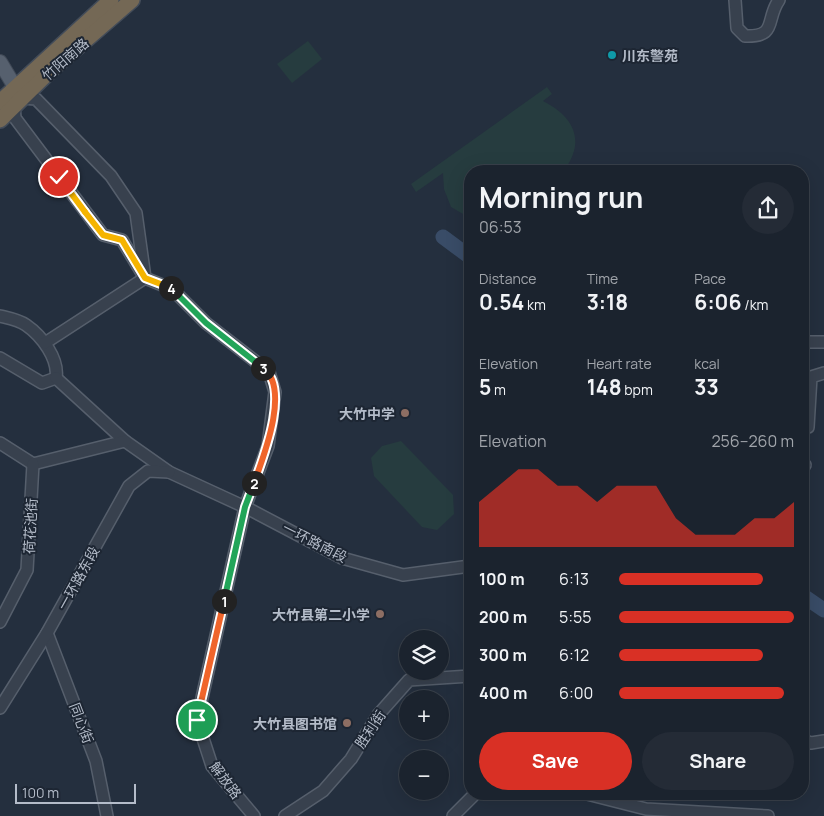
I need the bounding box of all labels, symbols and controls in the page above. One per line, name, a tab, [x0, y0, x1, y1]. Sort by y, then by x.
street label: 竹阳南路	[38, 33, 92, 85]
place label: 川东警苑	[622, 46, 678, 65]
marker: 川东警苑	[606, 49, 618, 61]
pin	[38, 156, 80, 198]
icon: check	[45, 163, 73, 191]
text: Morning run	[479, 178, 643, 216]
button: share	[742, 182, 794, 234]
text: 06:53	[479, 216, 522, 238]
text: Distance	[479, 269, 536, 288]
text: Time	[587, 269, 618, 288]
text: Pace	[694, 269, 726, 288]
pin: 4	[158, 276, 184, 300]
text: 4	[167, 279, 176, 298]
text: 0.54	[479, 288, 524, 316]
text: 3:18	[587, 288, 628, 316]
text: 6:06	[694, 288, 741, 316]
text: km	[524, 295, 546, 314]
text: /km	[741, 295, 769, 314]
text: Elevation	[479, 354, 538, 373]
text: Heart rate	[587, 354, 652, 373]
text: kcal	[694, 354, 720, 373]
pin: 3	[250, 356, 276, 380]
text: 3	[259, 359, 268, 378]
text: 5	[479, 373, 491, 401]
text: 148	[587, 373, 622, 401]
text: 33	[694, 373, 719, 401]
text: m	[491, 380, 506, 399]
text: bpm	[622, 380, 653, 399]
place label: 大竹中学	[339, 404, 395, 423]
marker: 大竹中学	[399, 407, 411, 419]
text: Elevation	[479, 430, 547, 452]
text: 256–260 m	[711, 430, 794, 452]
pin: 2	[242, 470, 266, 496]
text: 2	[250, 474, 259, 493]
street label: 荷花池街	[19, 498, 41, 554]
street label: 一环路南段	[280, 518, 350, 566]
street label: 一环路东段	[53, 543, 103, 613]
text: 100 m	[479, 568, 525, 590]
text: 6:13	[559, 568, 589, 590]
pin: 1	[212, 588, 236, 614]
text: 1	[221, 592, 228, 611]
place label: 大竹县第二小学	[272, 605, 370, 624]
text: 200 m	[479, 606, 527, 628]
text: 5:55	[559, 606, 592, 628]
marker: 大竹县第二小学	[374, 608, 386, 620]
map controls	[399, 630, 449, 800]
button: layers	[399, 630, 449, 680]
text: 300 m	[479, 644, 527, 666]
text: 6:12	[559, 644, 589, 666]
text: 400 m	[479, 682, 527, 704]
text: 6:00	[559, 682, 593, 704]
button: +	[399, 690, 449, 740]
pin	[176, 699, 218, 741]
street label: 同心街	[66, 700, 98, 746]
icon: arrive	[183, 706, 211, 734]
street label: 胜利街	[350, 706, 390, 752]
place label: 大竹县图书馆	[253, 714, 337, 733]
marker: 大竹县图书馆	[341, 717, 353, 729]
button: Save	[479, 732, 632, 790]
button: Share	[642, 732, 794, 790]
button: −	[399, 750, 449, 800]
street label: 解放路	[206, 758, 246, 802]
scale bar	[15, 781, 136, 804]
text: 100 m	[22, 783, 59, 802]

